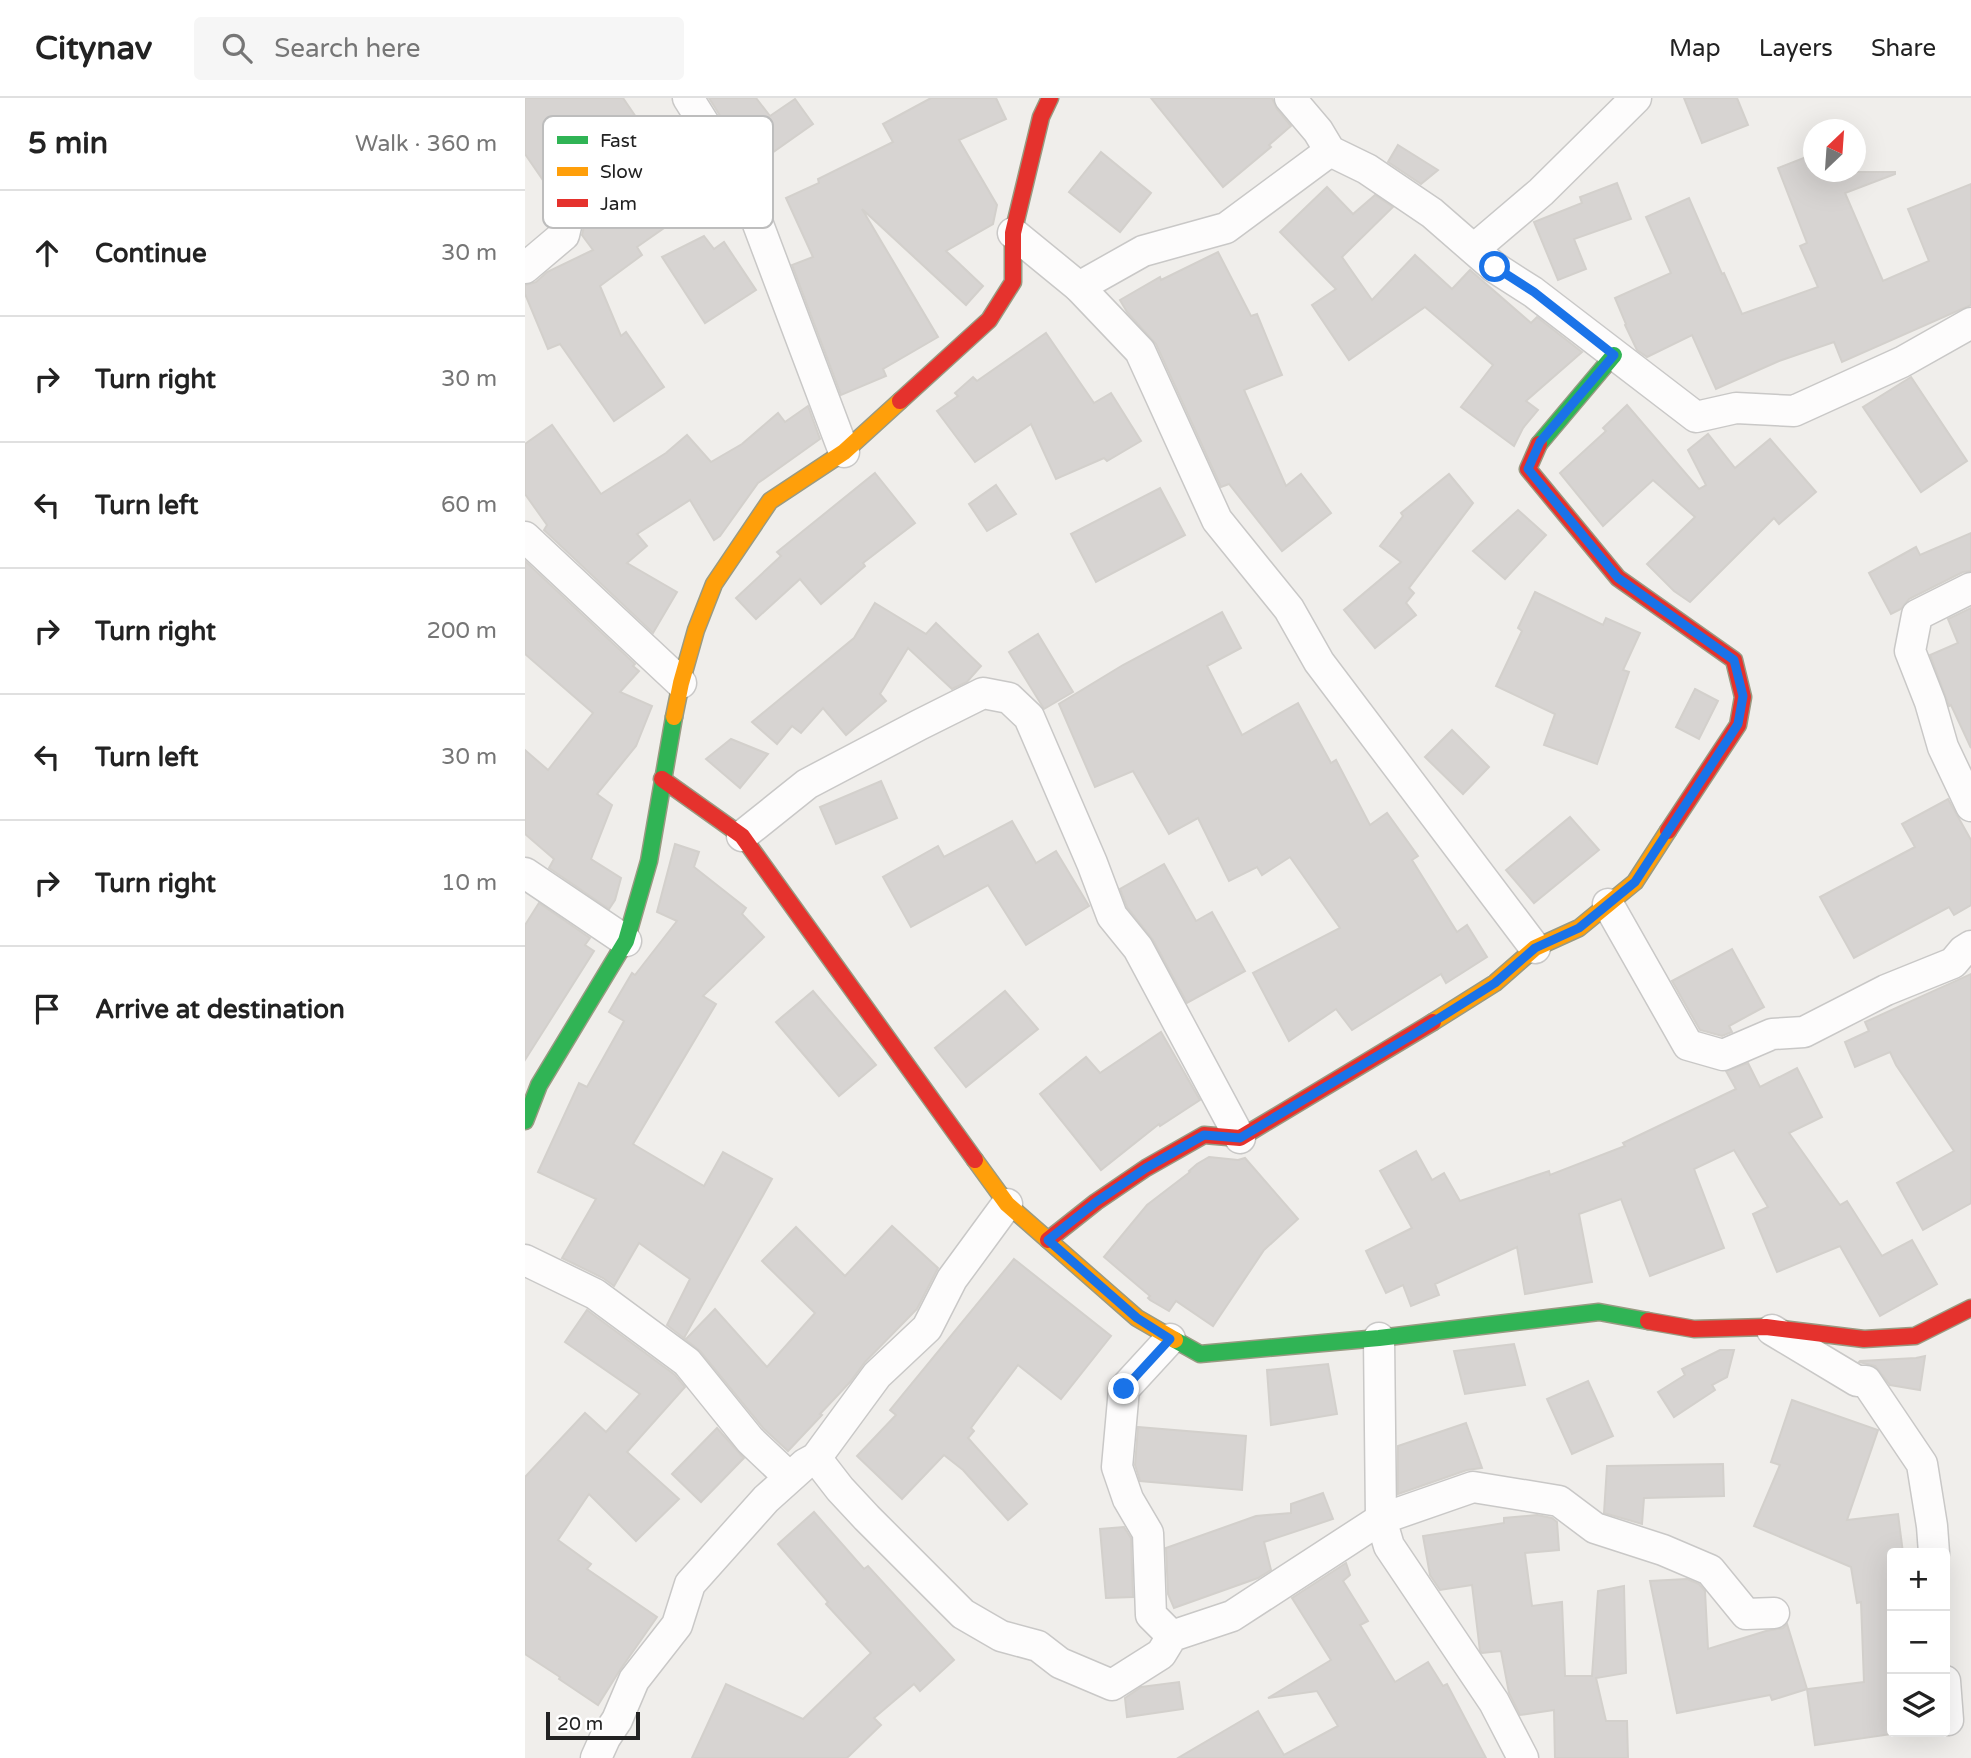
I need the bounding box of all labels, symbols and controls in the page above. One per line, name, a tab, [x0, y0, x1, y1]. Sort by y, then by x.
search box	[194, 17, 684, 80]
text: Citynav	[35, 29, 152, 68]
icon: search	[218, 29, 256, 67]
text: Search here	[274, 33, 420, 64]
text: Map	[1669, 34, 1721, 63]
text: Layers	[1759, 34, 1833, 63]
text: Share	[1871, 34, 1936, 63]
legend	[543, 116, 773, 228]
north arrow	[1803, 119, 1866, 182]
text: 5 min	[28, 125, 108, 162]
text: Walk · 360 m	[355, 130, 497, 158]
text: Fast	[600, 130, 637, 152]
text: Slow	[600, 161, 643, 183]
text: Jam	[600, 193, 637, 215]
icon: ahead	[28, 234, 66, 272]
text: Continue	[95, 238, 207, 269]
text: 30 m	[441, 239, 497, 267]
route start	[1479, 251, 1510, 282]
icon: right	[28, 360, 66, 398]
text: Turn right	[95, 364, 216, 395]
text: 30 m	[441, 365, 497, 393]
icon: left	[28, 486, 66, 524]
text: Turn left	[95, 490, 198, 521]
text: 60 m	[441, 491, 497, 519]
icon: right	[28, 612, 66, 650]
text: Turn right	[95, 616, 216, 647]
text: 200 m	[427, 617, 497, 645]
icon: left	[28, 738, 66, 776]
text: Turn left	[95, 742, 198, 773]
text: 30 m	[441, 743, 497, 771]
icon: right	[28, 864, 66, 902]
text: Turn right	[95, 868, 216, 899]
text: 10 m	[441, 869, 497, 897]
icon: arrive	[28, 990, 66, 1028]
text: Arrive at destination	[95, 994, 345, 1025]
route end	[1108, 1373, 1139, 1404]
map controls	[1887, 1548, 1950, 1737]
button: +	[1887, 1548, 1950, 1611]
button: −	[1887, 1611, 1950, 1674]
button: layers	[1887, 1674, 1950, 1737]
scale bar	[546, 1709, 641, 1741]
text: 20 m	[557, 1713, 603, 1735]

